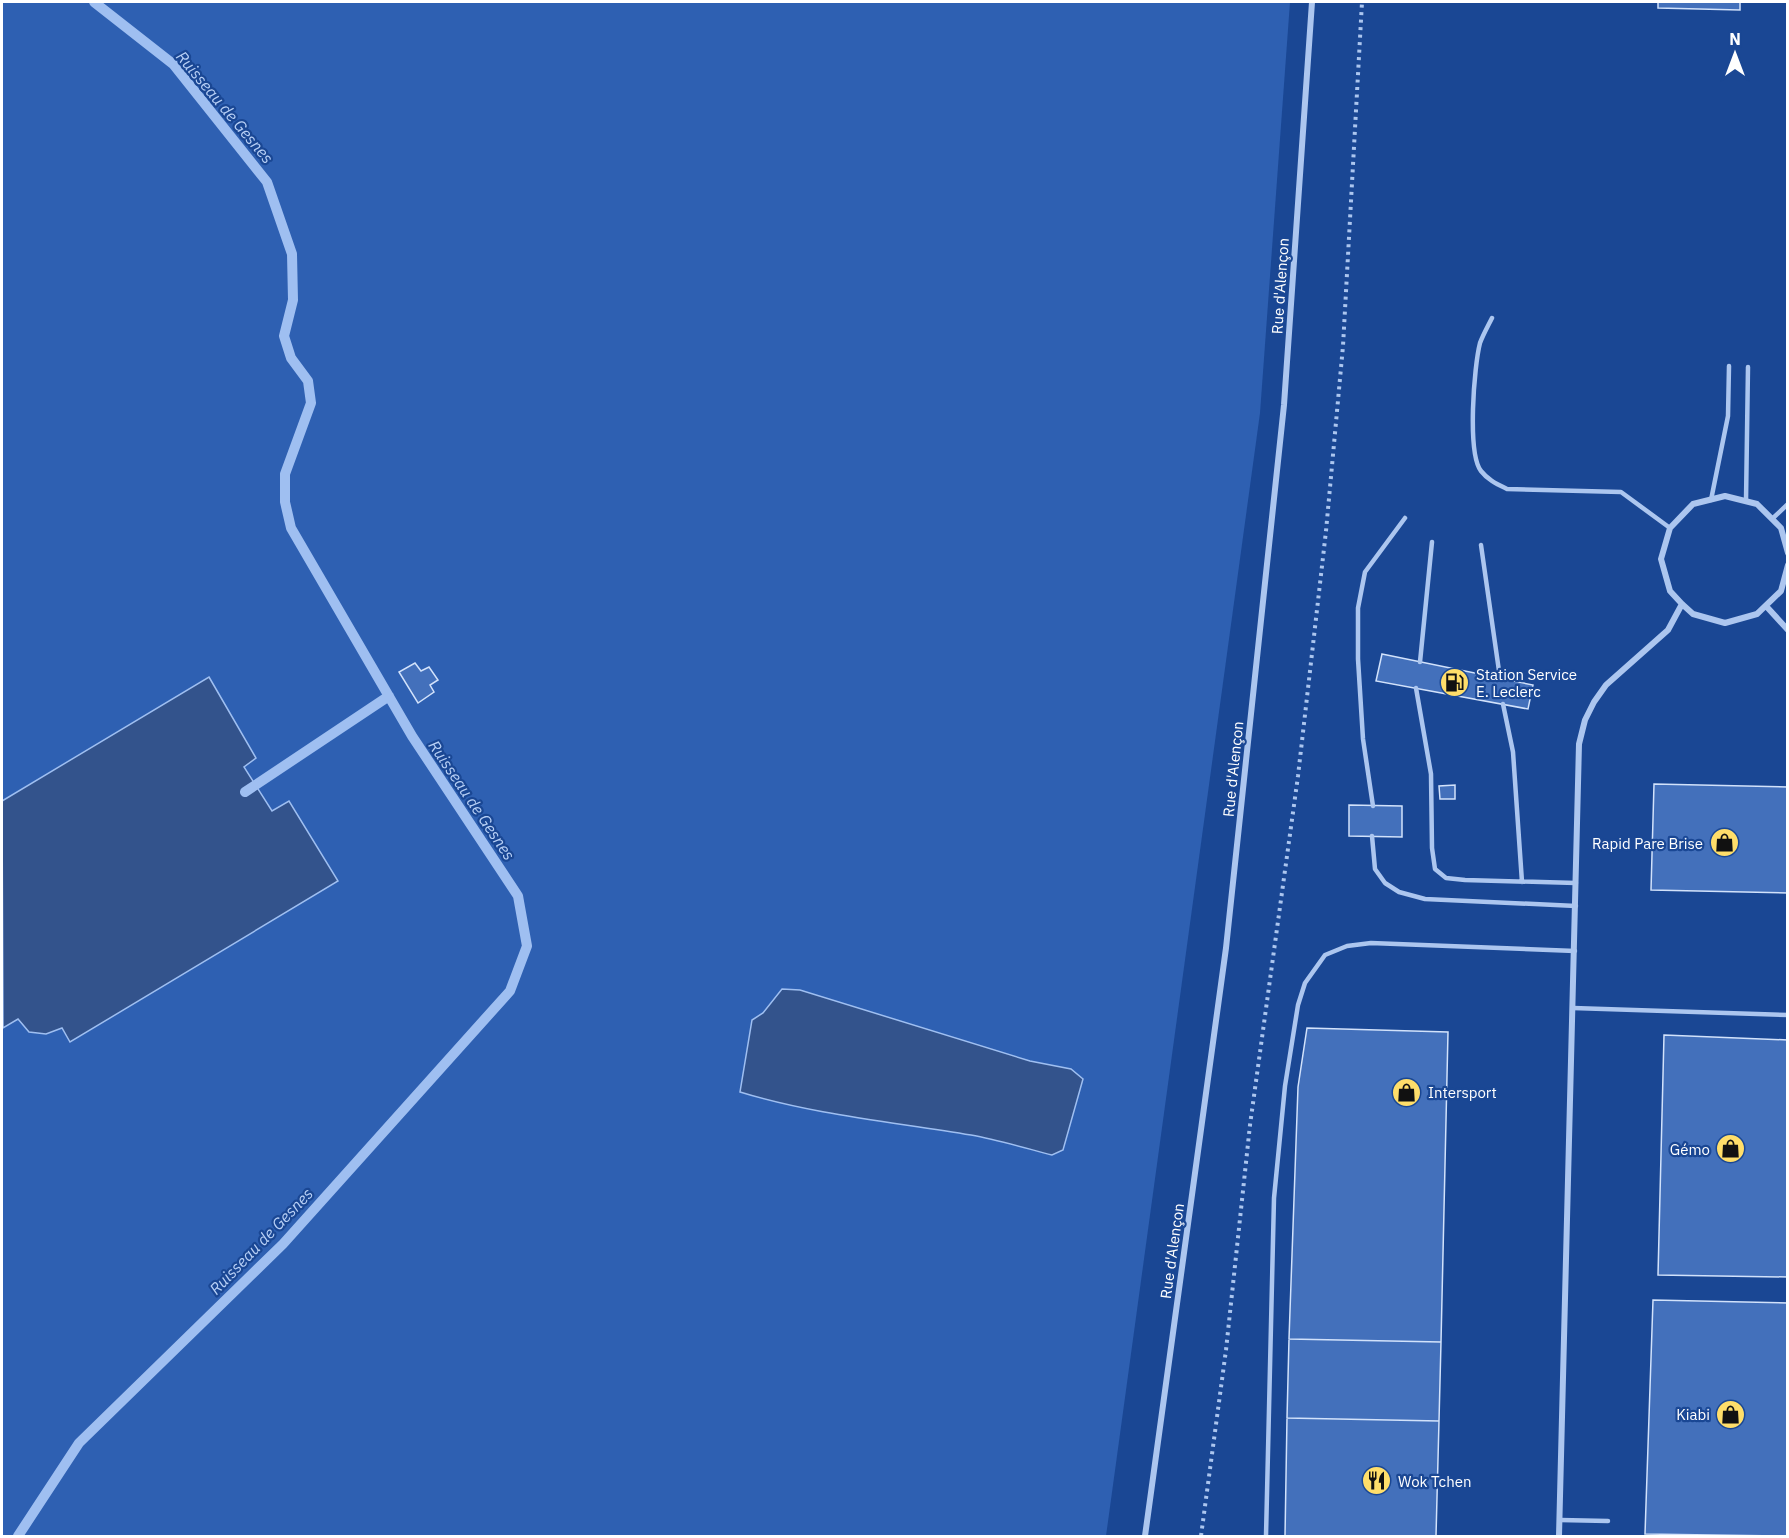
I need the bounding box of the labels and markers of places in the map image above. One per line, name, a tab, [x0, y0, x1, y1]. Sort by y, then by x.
place label: Station Service E. Leclerc	[1476, 665, 1577, 701]
fuel station icon: Station Service E. Leclerc	[1439, 667, 1471, 699]
shop icon: Rapid Pare Brise	[1708, 827, 1740, 859]
place label: Rapid Pare Brise	[1592, 834, 1703, 853]
shop icon: Intersport	[1391, 1076, 1423, 1108]
place label: Intersport	[1428, 1083, 1497, 1102]
shop icon: Gémo	[1715, 1133, 1747, 1165]
place label: Gémo	[1670, 1140, 1710, 1159]
shop icon: Kiabi	[1715, 1398, 1747, 1430]
place label: Kiabi	[1676, 1405, 1710, 1424]
restaurant icon: Wok Tchen	[1361, 1465, 1393, 1497]
place label: Wok Tchen	[1398, 1472, 1471, 1491]

